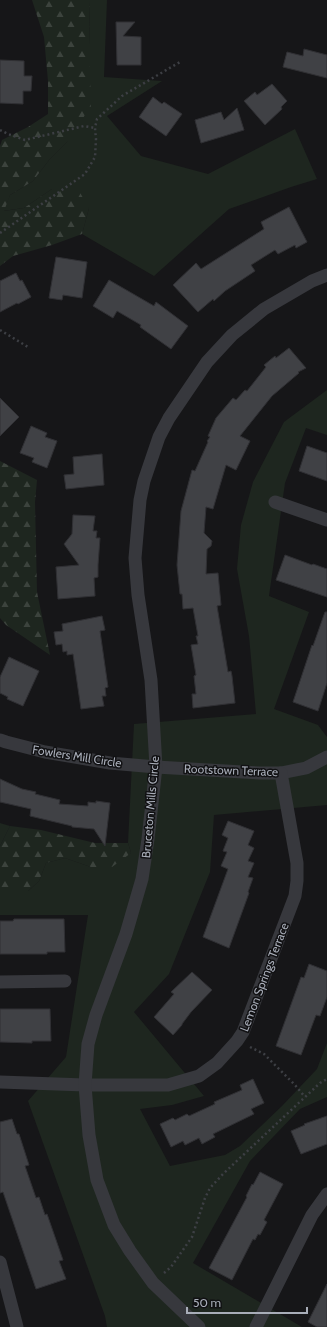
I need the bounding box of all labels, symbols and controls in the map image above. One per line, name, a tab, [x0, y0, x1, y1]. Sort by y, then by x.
street label: Fowlers Mill Circle	[31, 742, 123, 770]
street label: Bruceton Mills Circle	[138, 755, 162, 859]
street label: Rootstown Terrace	[184, 761, 278, 779]
street label: Lemon Springs Terrace	[236, 921, 292, 1033]
scale bar	[187, 1289, 307, 1315]
text: 50 m	[193, 1295, 221, 1310]

